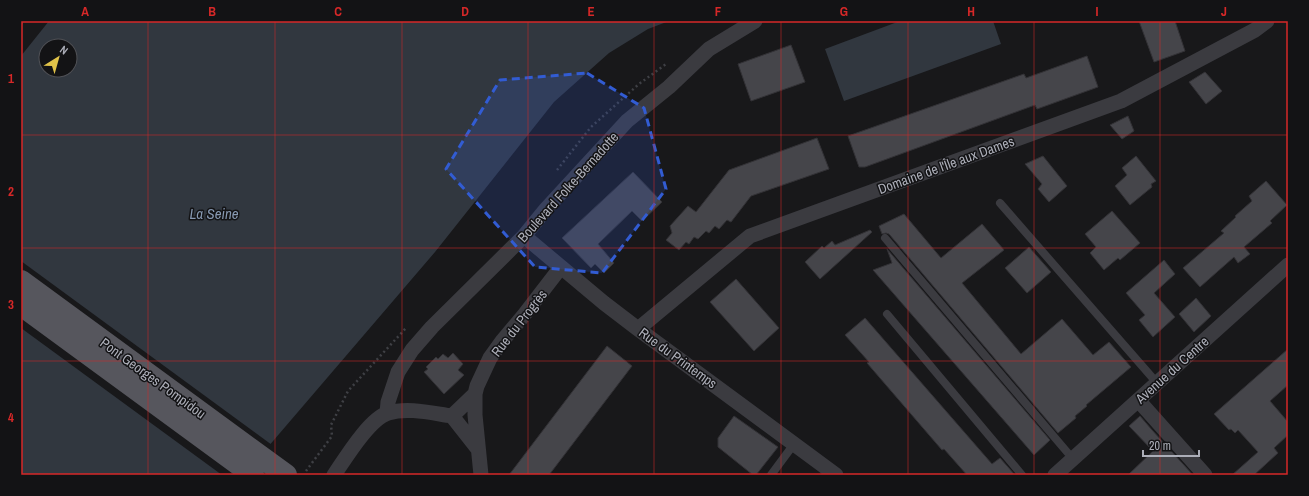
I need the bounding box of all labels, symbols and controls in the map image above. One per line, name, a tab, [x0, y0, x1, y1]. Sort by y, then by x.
text: A	[81, 3, 89, 20]
text: B	[208, 3, 216, 20]
text: C	[334, 3, 342, 20]
text: D	[461, 3, 469, 20]
text: E	[587, 3, 595, 20]
text: F	[715, 3, 722, 20]
text: G	[840, 3, 848, 20]
text: H	[967, 3, 975, 20]
text: I	[1096, 3, 1099, 20]
text: J	[1221, 3, 1227, 20]
north arrow	[38, 38, 78, 78]
text: N	[57, 42, 71, 58]
text: 1	[8, 70, 14, 87]
street label: Boulevard Folke-Bernadotte	[514, 128, 622, 246]
street label: Domaine de l'Île aux Dames	[875, 132, 1017, 198]
text: 2	[8, 183, 14, 200]
water label: La Seine	[189, 203, 239, 224]
street label: Rue du Progrès	[487, 286, 551, 360]
text: 3	[8, 296, 14, 313]
street label: Rue du Printemps	[635, 324, 721, 393]
street label: Avenue du Centre	[1131, 332, 1212, 408]
street label: Pont Georges Pompidou	[97, 334, 209, 422]
text: 4	[8, 409, 14, 426]
scale bar	[1143, 432, 1199, 458]
text: 20 m	[1149, 438, 1171, 454]

